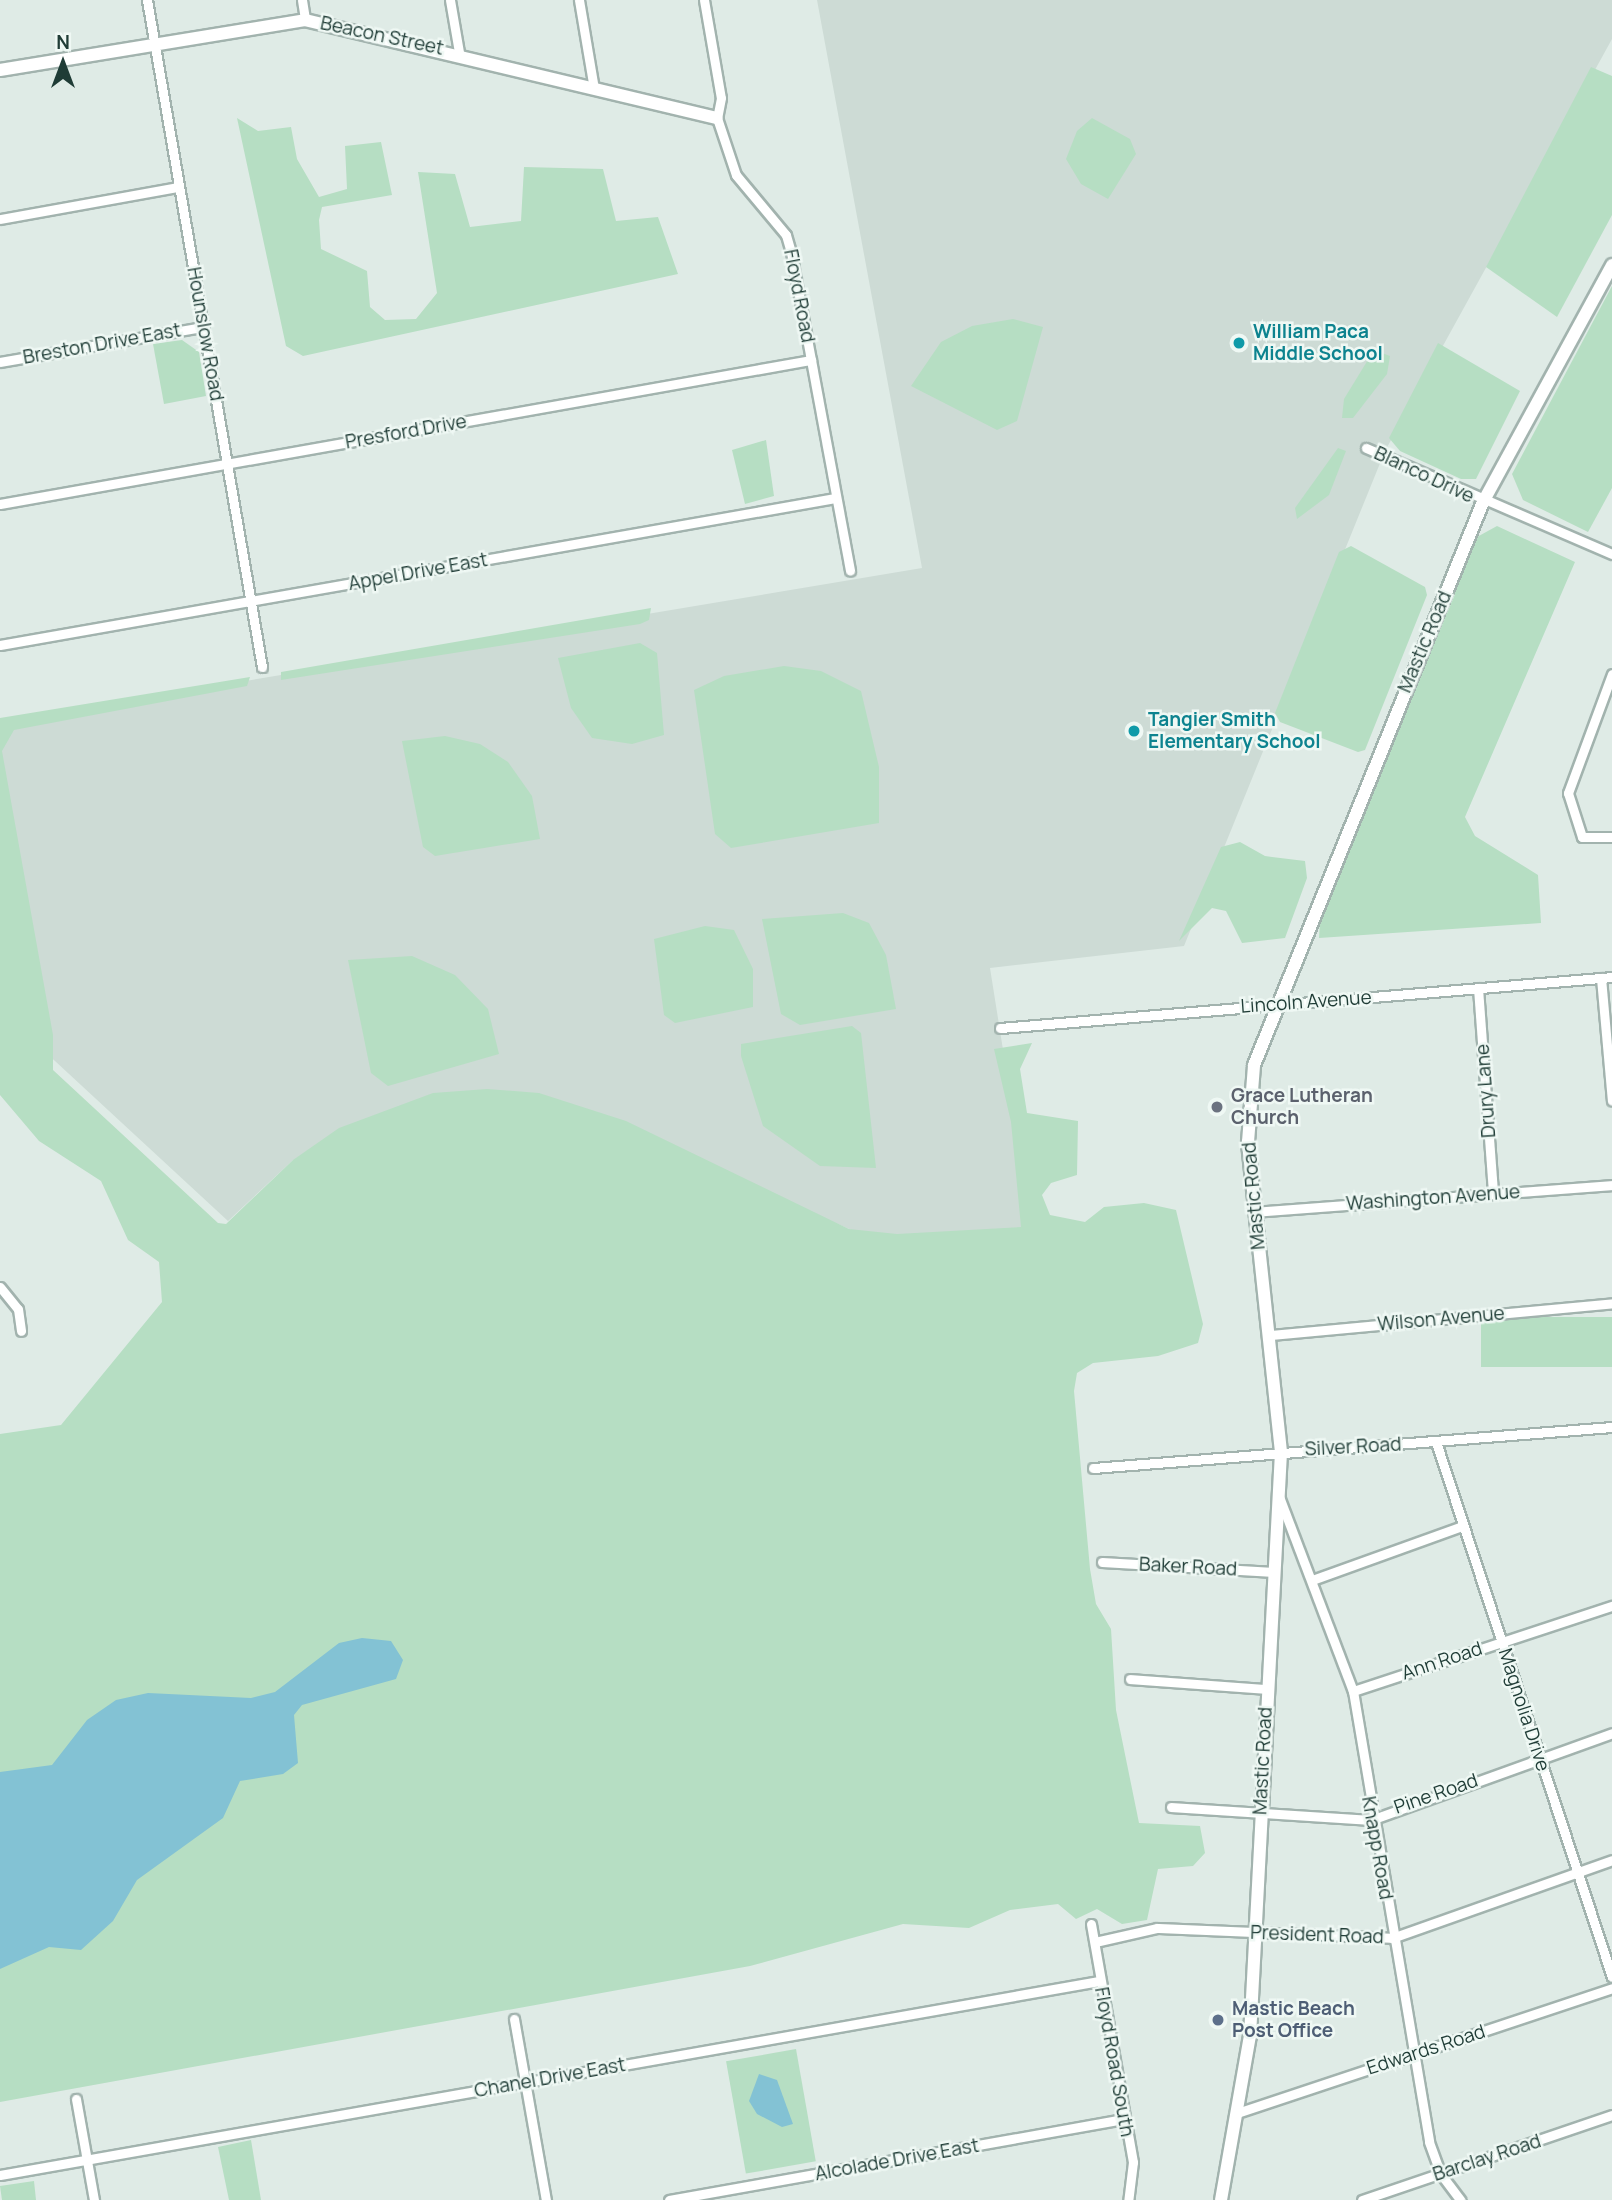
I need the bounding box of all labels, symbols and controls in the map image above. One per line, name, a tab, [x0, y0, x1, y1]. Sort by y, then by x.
street label: Beacon Street	[318, 12, 446, 60]
north arrow	[28, 28, 98, 98]
text: N	[56, 29, 70, 55]
street label: Floyd Road	[779, 247, 819, 345]
street label: Hounslow Road	[182, 265, 228, 403]
street label: Breston Drive East	[21, 319, 183, 369]
place label: William Paca Middle School	[1253, 321, 1383, 365]
marker: William Paca Middle School	[1231, 335, 1247, 351]
street label: Presford Drive	[343, 410, 469, 454]
street label: Blanco Drive	[1370, 442, 1478, 508]
street label: Appel Drive East	[347, 549, 489, 595]
street label: Mastic Road	[1393, 588, 1457, 696]
place label: Tangier Smith Elementary School	[1148, 709, 1321, 753]
marker: Tangier Smith Elementary School	[1126, 723, 1142, 739]
street label: Lincoln Avenue	[1240, 986, 1372, 1018]
street label: Drury Lane	[1471, 1043, 1501, 1139]
place label: Grace Lutheran Church	[1231, 1085, 1373, 1129]
marker: Grace Lutheran Church	[1209, 1099, 1225, 1115]
street label: Mastic Road	[1238, 1141, 1270, 1251]
street label: Washington Avenue	[1345, 1181, 1521, 1215]
street label: Wilson Avenue	[1376, 1302, 1506, 1336]
street label: Silver Road	[1304, 1433, 1402, 1461]
street label: Baker Road	[1138, 1553, 1238, 1581]
street label: Ann Road	[1399, 1637, 1485, 1685]
street label: Magnolia Drive	[1493, 1646, 1555, 1774]
street label: Mastic Road	[1249, 1707, 1277, 1815]
street label: Pine Road	[1391, 1769, 1481, 1819]
street label: Knapp Road	[1357, 1795, 1397, 1901]
street label: President Road	[1250, 1921, 1384, 1949]
street label: Floyd Road South	[1090, 1985, 1138, 2139]
place label: Mastic Beach Post Office	[1232, 1998, 1355, 2042]
marker: Mastic Beach Post Office	[1210, 2012, 1226, 2028]
street label: Edwards Road	[1364, 2020, 1488, 2080]
street label: Chanel Drive East	[473, 2053, 627, 2103]
street label: Barclay Road	[1430, 2130, 1544, 2186]
street label: Alcolade Drive East	[813, 2134, 981, 2186]

